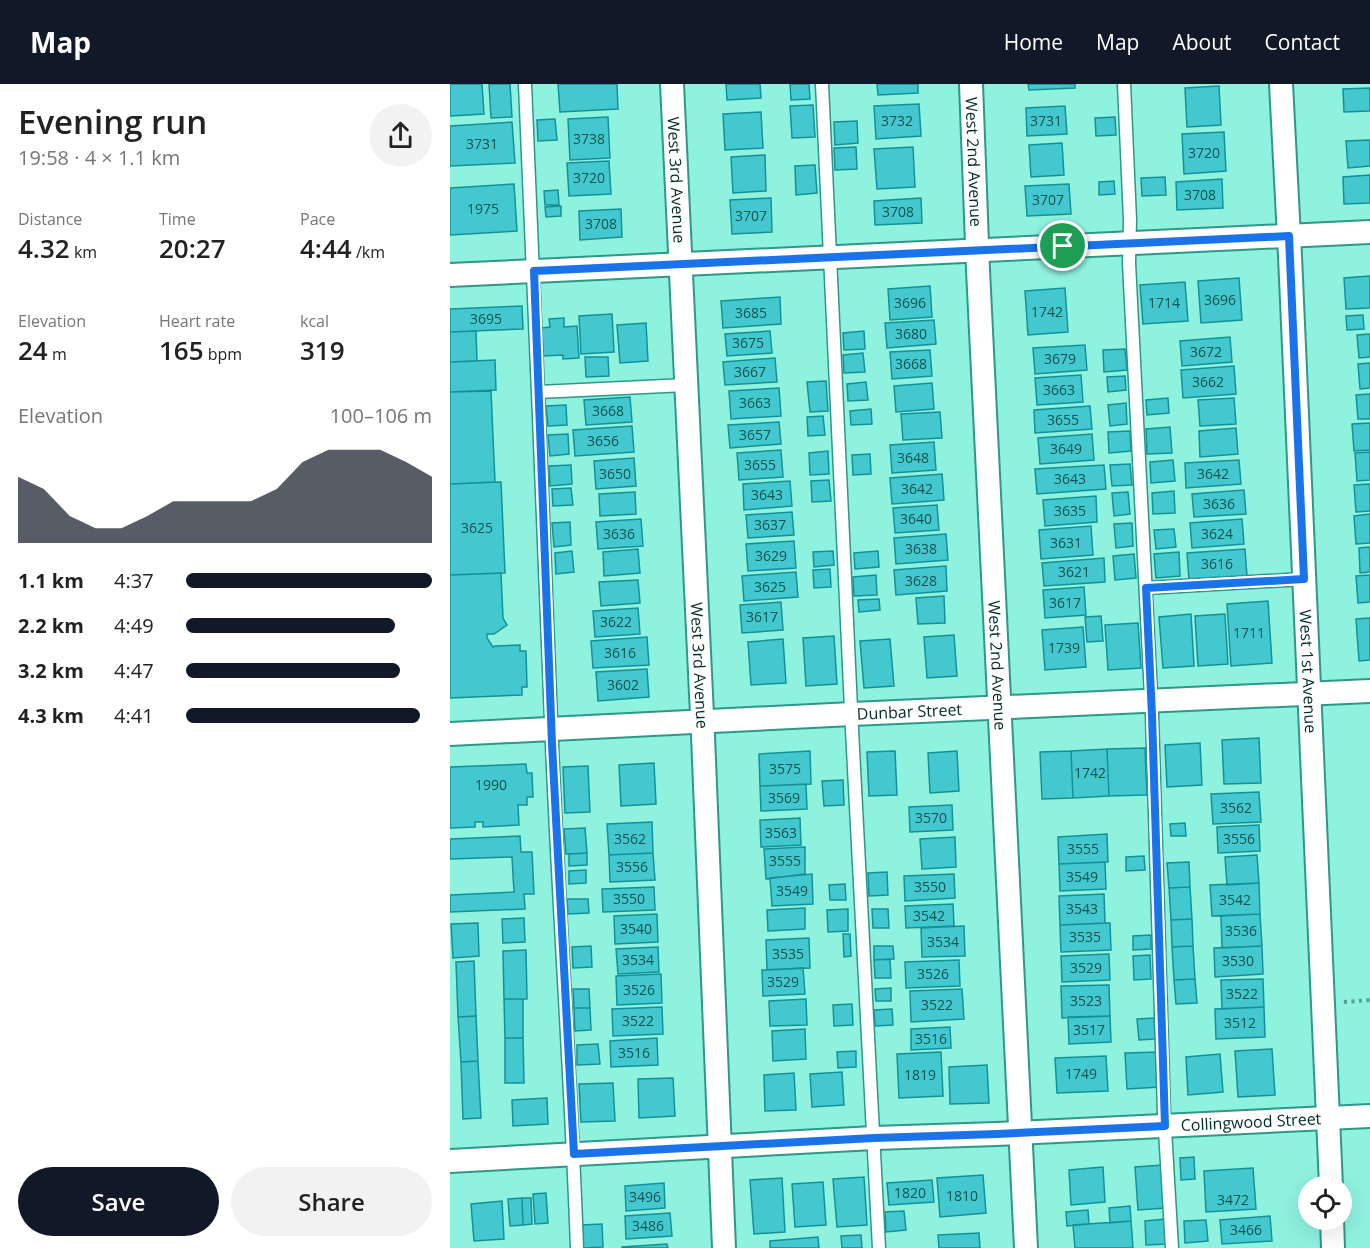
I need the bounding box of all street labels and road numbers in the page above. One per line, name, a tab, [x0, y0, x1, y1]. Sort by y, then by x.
street label: West 2nd Avenue	[960, 97, 987, 227]
street label: West 3rd Avenue	[663, 116, 691, 244]
street label: West 2nd Avenue	[983, 600, 1012, 731]
street label: West 3rd Avenue	[686, 602, 714, 729]
street label: West 1st Avenue	[1295, 609, 1322, 734]
street label: Dunbar Street	[856, 698, 963, 725]
street label: Collingwood Street	[1180, 1107, 1322, 1136]

